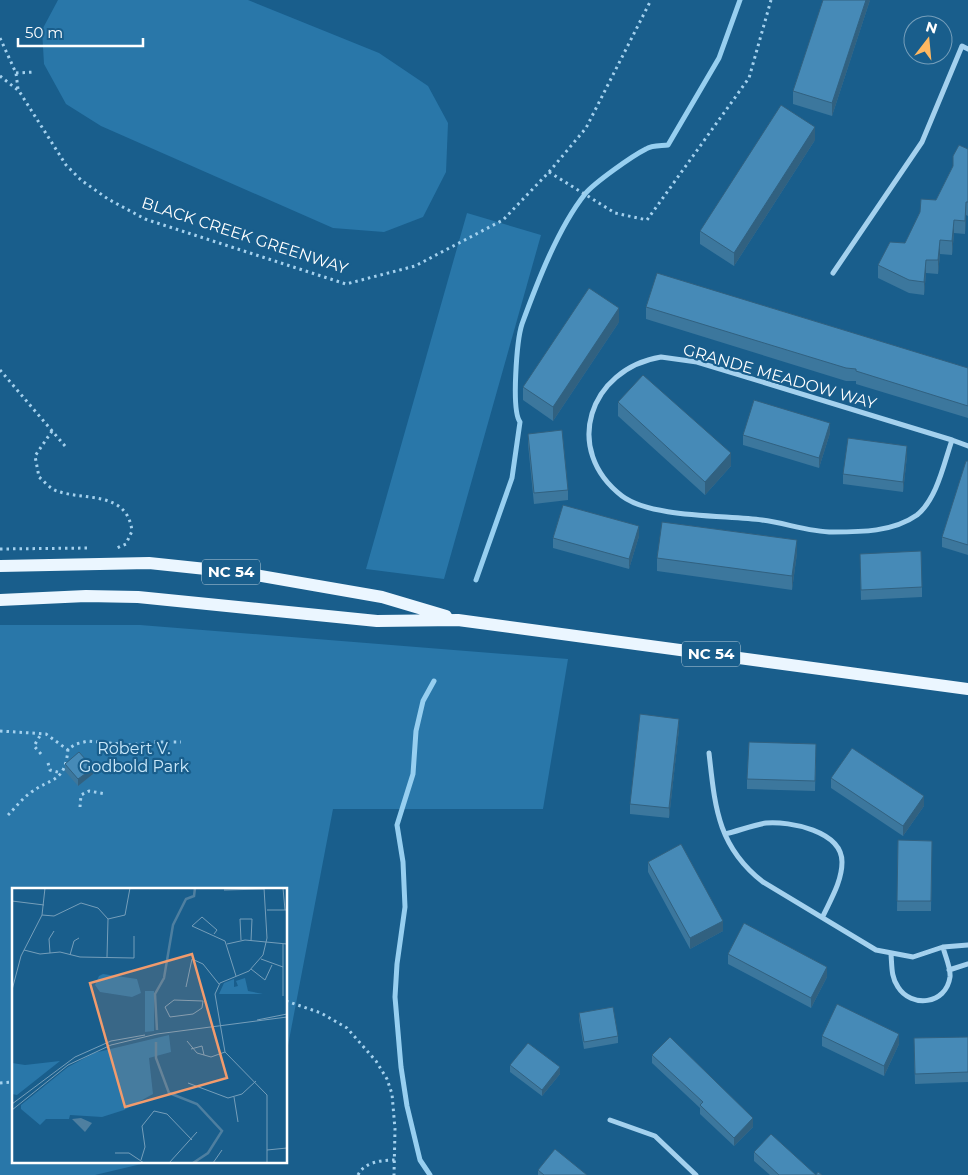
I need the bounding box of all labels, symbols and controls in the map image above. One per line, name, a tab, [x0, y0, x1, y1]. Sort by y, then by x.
scale bar	[18, 15, 142, 47]
north arrow	[903, 15, 953, 65]
text: N	[924, 17, 940, 38]
text: 50 m	[25, 23, 63, 42]
street label: BLACK CREEK GREENWAY	[139, 193, 351, 278]
street label: GRANDE MEADOW WAY	[681, 340, 880, 413]
road number: NC 54	[202, 560, 260, 584]
road number: NC 54	[682, 642, 740, 666]
park label: Robert V. Godbold Park	[79, 739, 189, 776]
inset map	[12, 888, 288, 1162]

